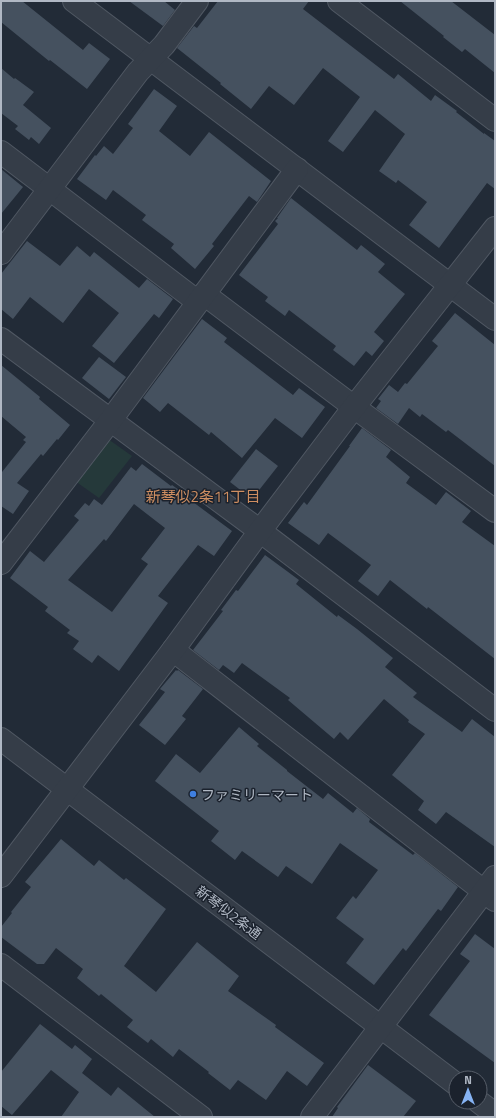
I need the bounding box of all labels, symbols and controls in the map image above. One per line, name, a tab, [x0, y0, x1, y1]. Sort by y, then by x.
district label: 新琴似2条11丁目	[145, 485, 261, 508]
place label: ファミリーマート	[201, 784, 313, 805]
marker: ファミリーマート	[188, 789, 198, 799]
street label: 新琴似2条通	[192, 880, 266, 944]
north arrow	[448, 1070, 488, 1110]
text: N	[464, 1072, 472, 1088]

